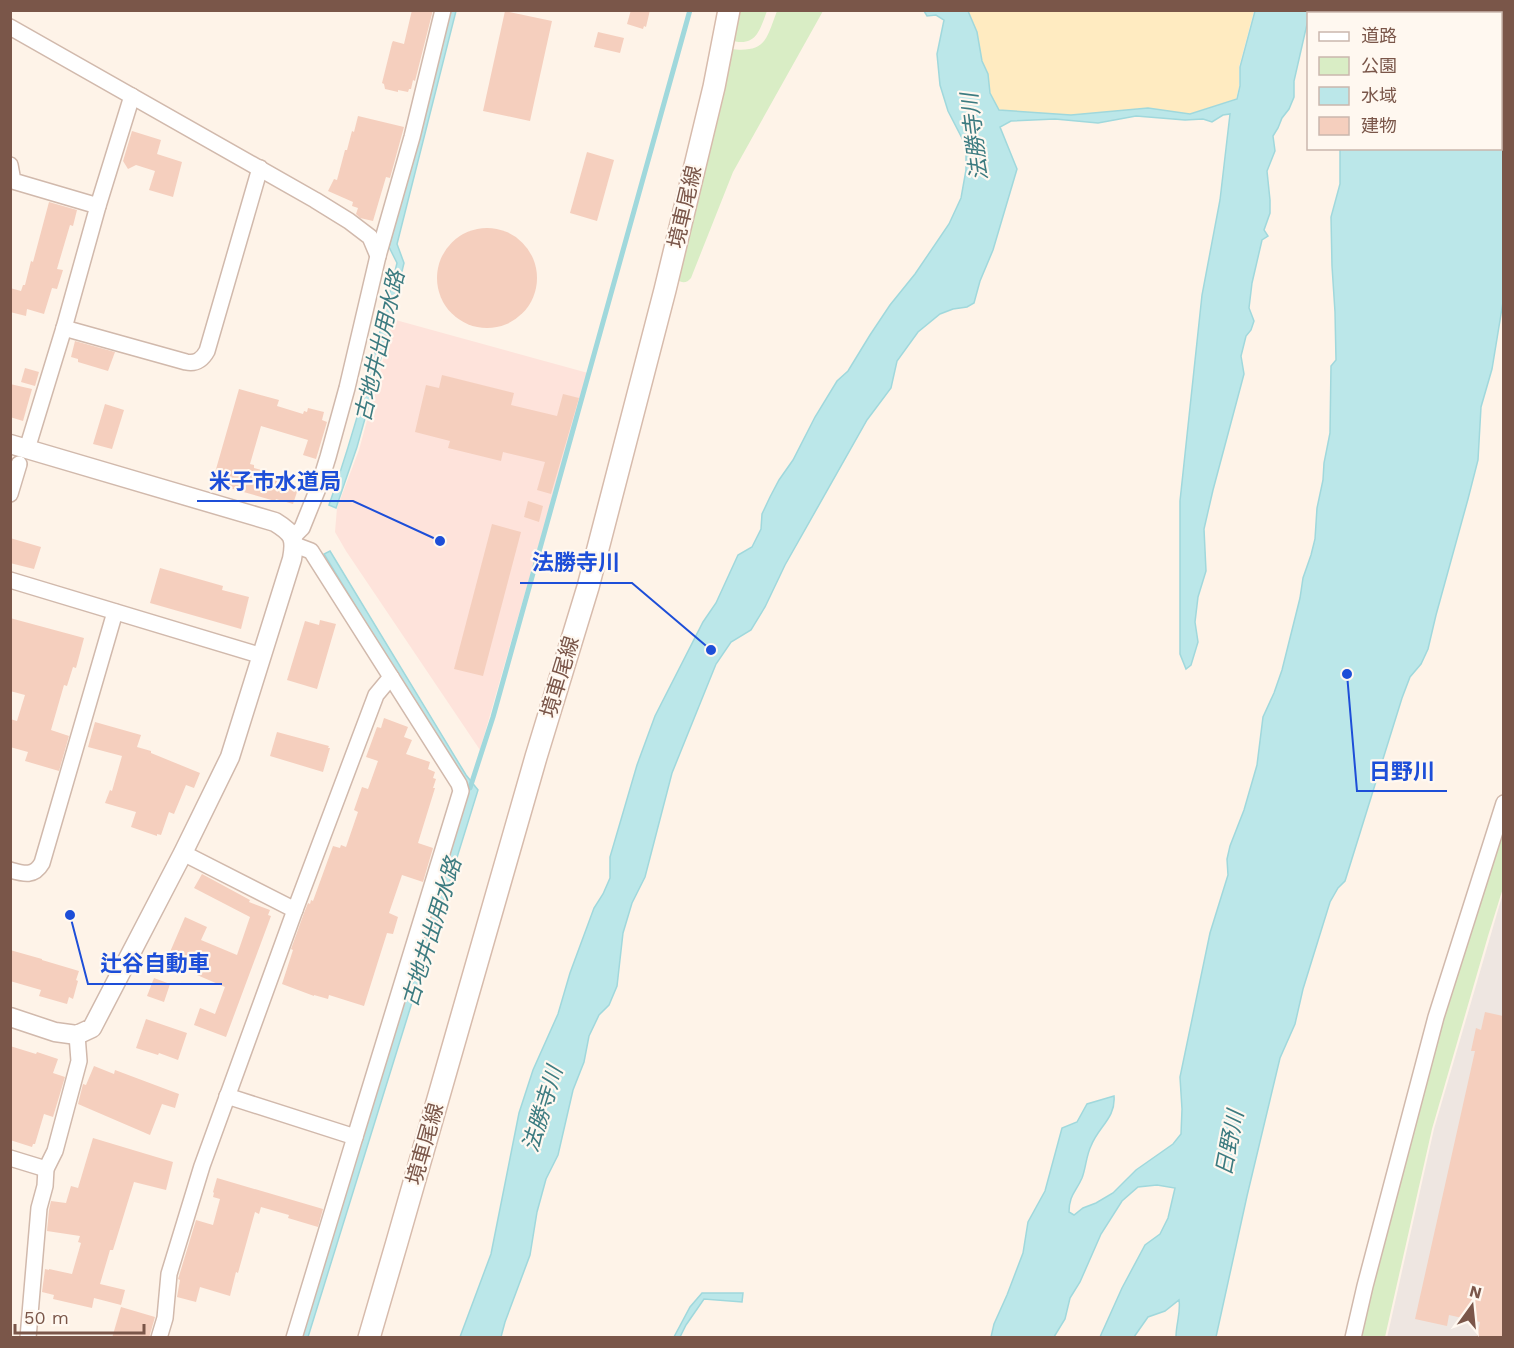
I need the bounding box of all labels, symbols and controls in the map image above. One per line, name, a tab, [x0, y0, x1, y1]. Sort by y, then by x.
legend	[1307, 12, 1502, 150]
text: 道路	[1361, 25, 1397, 46]
text: 公園	[1361, 55, 1397, 76]
text: 水域	[1361, 85, 1397, 106]
water label: 法勝寺川	[956, 90, 992, 182]
text: 建物	[1361, 115, 1397, 136]
street label: 境車尾線	[663, 163, 706, 251]
water label: 古地井出用水路	[350, 266, 409, 424]
callout: 米子市水道局	[197, 461, 353, 501]
text: 米子市水道局	[209, 469, 341, 494]
callout: 法勝寺川	[520, 543, 632, 583]
text: 法勝寺川	[532, 550, 620, 575]
street label: 境車尾線	[535, 633, 584, 721]
callout: 日野川	[1357, 751, 1447, 791]
text: 日野川	[1369, 759, 1435, 784]
water label: 古地井出用水路	[397, 853, 467, 1009]
callout: 辻谷自動車	[88, 944, 222, 984]
text: 辻谷自動車	[100, 951, 210, 976]
water label: 法勝寺川	[518, 1062, 568, 1155]
street label: 境車尾線	[401, 1100, 448, 1188]
water label: 日野川	[1211, 1106, 1248, 1178]
north arrow	[1442, 1276, 1502, 1336]
text: N	[1468, 1281, 1484, 1303]
scale bar	[15, 1297, 144, 1335]
text: 50 m	[24, 1307, 69, 1328]

